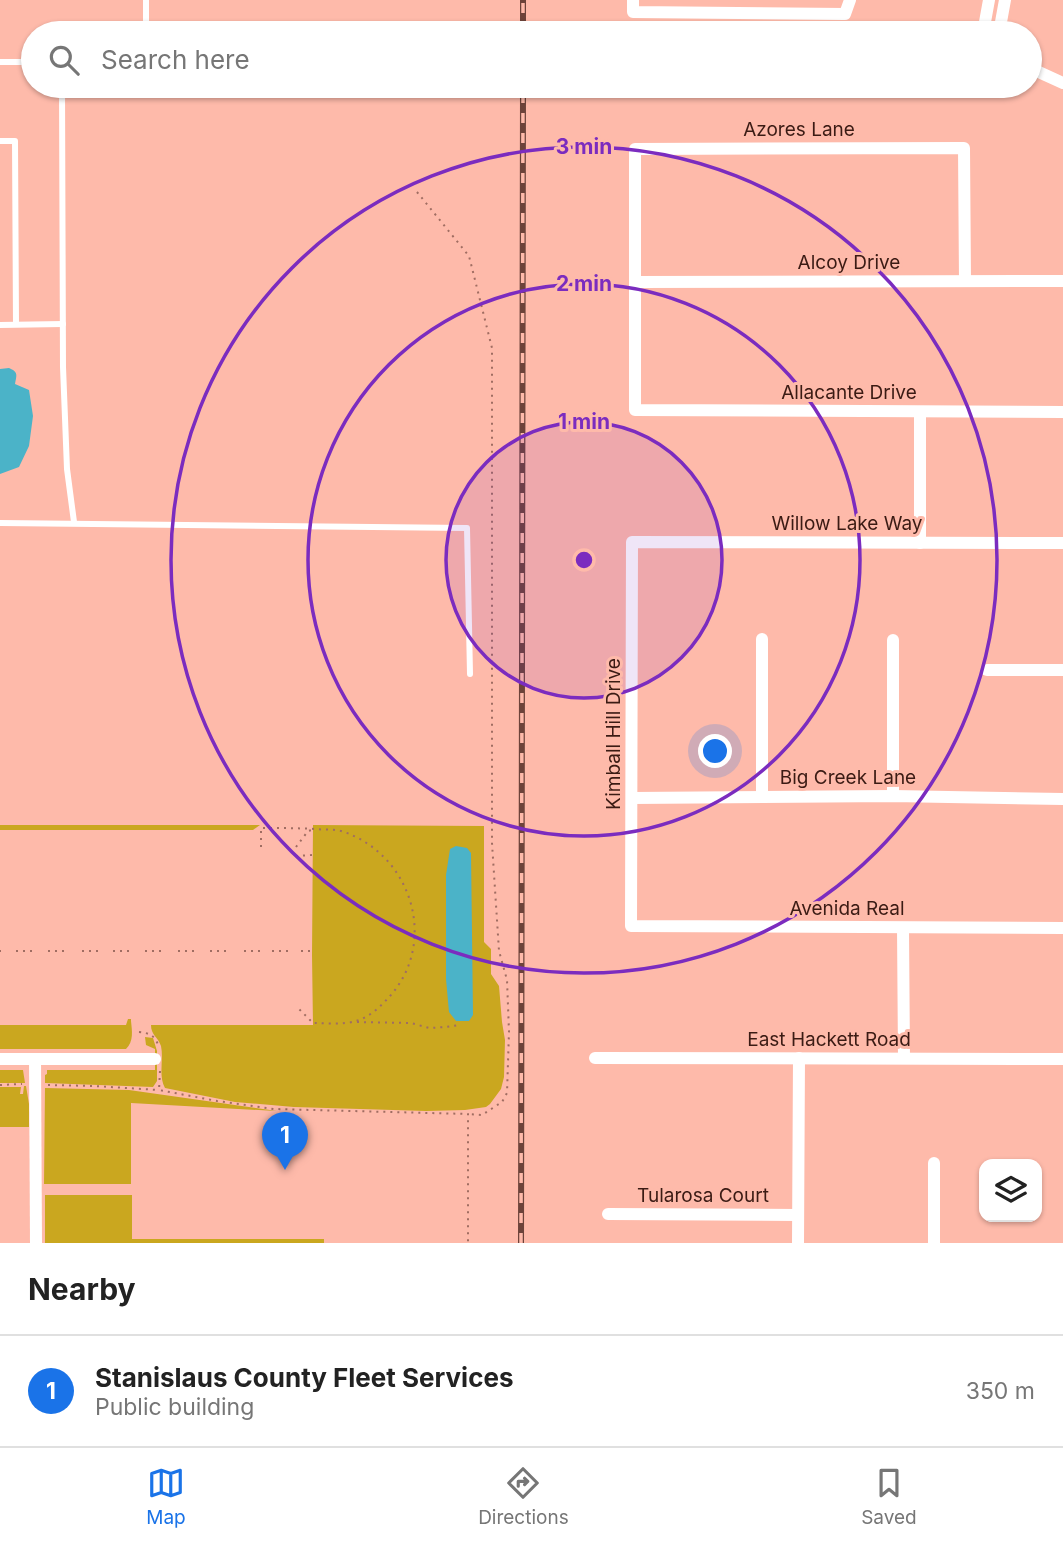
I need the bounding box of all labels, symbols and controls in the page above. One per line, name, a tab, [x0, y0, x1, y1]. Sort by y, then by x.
search box	[21, 21, 1042, 98]
icon: search	[45, 41, 83, 79]
text: Search here	[101, 44, 250, 75]
street label: Azores Lane	[743, 118, 855, 141]
text: 3 min	[556, 134, 612, 159]
street label: Alcoy Drive	[798, 251, 900, 274]
text: 2 min	[556, 271, 612, 296]
street label: Allacante Drive	[781, 381, 917, 404]
text: 1 min	[558, 409, 610, 434]
street label: Willow Lake Way	[771, 512, 923, 535]
centre of rings	[572, 548, 596, 572]
street label: Kimball Hill Drive	[602, 658, 625, 810]
your location	[698, 734, 732, 768]
street label: Big Creek Lane	[780, 766, 916, 789]
street label: Avenida Real	[789, 897, 905, 920]
street label: East Hackett Road	[747, 1028, 911, 1051]
pin: 1	[262, 1112, 308, 1170]
map controls	[979, 1159, 1042, 1222]
button: layers	[979, 1159, 1042, 1222]
street label: Tularosa Court	[637, 1184, 769, 1207]
text: Nearby	[28, 1271, 136, 1307]
text: Stanislaus County Fleet Services	[95, 1362, 514, 1393]
text: 1	[46, 1377, 56, 1405]
text: 350 m	[966, 1377, 1035, 1405]
text: Public building	[95, 1393, 254, 1421]
tab: Map	[146, 1464, 186, 1529]
tab: Directions	[478, 1464, 569, 1529]
tab: Saved	[861, 1464, 917, 1529]

